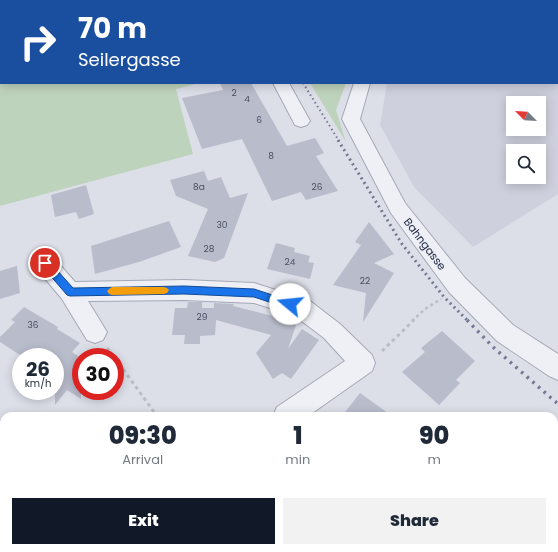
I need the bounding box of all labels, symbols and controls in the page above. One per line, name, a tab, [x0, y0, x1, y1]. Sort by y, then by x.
text: 70 m	[78, 9, 147, 48]
icon: right	[12, 16, 64, 68]
text: Seilergasse	[78, 47, 181, 72]
house number: 2	[231, 87, 237, 99]
house number: 4	[244, 93, 250, 105]
north arrow	[506, 96, 546, 136]
map controls	[506, 96, 546, 184]
house number: 6	[256, 114, 262, 126]
button: search	[506, 144, 546, 184]
house number: 8	[268, 150, 274, 162]
house number: 8a	[193, 181, 205, 193]
house number: 26	[312, 181, 323, 193]
street label: Bahngasse	[400, 215, 450, 273]
house number: 30	[217, 219, 228, 231]
house number: 28	[204, 243, 215, 255]
pin	[28, 246, 62, 280]
icon: arrive	[34, 252, 56, 274]
house number: 24	[285, 256, 296, 268]
house number: 22	[360, 275, 370, 287]
position arrow	[269, 283, 311, 325]
house number: 29	[197, 311, 208, 323]
house number: 36	[27, 319, 39, 331]
speed limit sign: 30	[72, 348, 124, 400]
text: 26	[26, 355, 50, 383]
text: km/h	[25, 376, 51, 391]
text: 09:30	[109, 419, 177, 452]
text: 1	[293, 419, 302, 452]
text: 90	[419, 419, 449, 452]
text: Arrival	[122, 450, 163, 469]
text: min	[285, 450, 310, 469]
text: m	[427, 450, 441, 469]
button: Exit	[12, 498, 275, 544]
button: Share	[283, 498, 546, 544]

